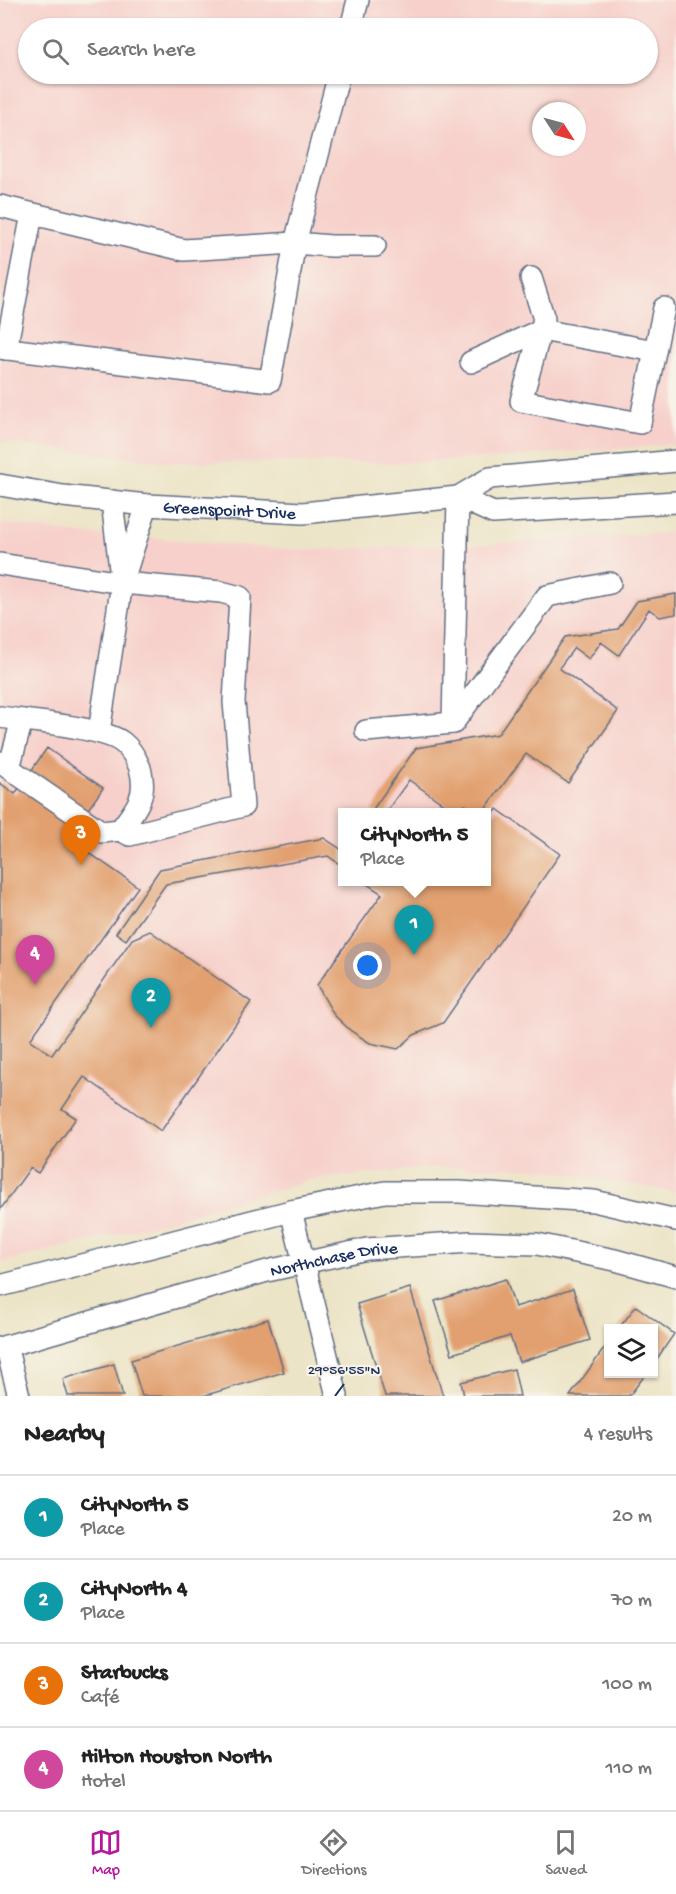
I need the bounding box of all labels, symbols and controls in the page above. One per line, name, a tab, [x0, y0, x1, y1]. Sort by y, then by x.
search box	[18, 18, 658, 84]
icon: search	[39, 35, 72, 68]
text: Search here	[87, 38, 195, 64]
north arrow	[532, 102, 586, 156]
street label: Greenspoint Drive	[162, 498, 297, 526]
popup	[338, 808, 491, 886]
pin: 3	[62, 816, 100, 865]
text: CityNorth 5	[361, 823, 468, 849]
text: Place	[361, 849, 404, 872]
pin: 1	[394, 906, 434, 955]
pin: 4	[15, 936, 54, 985]
your location	[353, 951, 382, 980]
pin: 2	[132, 978, 170, 1028]
street label: Northchase Drive	[268, 1239, 399, 1283]
map controls	[604, 1324, 658, 1378]
button: layers	[604, 1324, 658, 1378]
text: 29°56'55"N	[308, 1362, 381, 1380]
text: Nearby	[24, 1420, 105, 1451]
text: 4 results	[584, 1424, 652, 1447]
text: CityNorth 5	[81, 1493, 189, 1519]
text: 1	[39, 1506, 48, 1529]
text: 20 m	[612, 1506, 652, 1529]
text: Place	[81, 1519, 125, 1542]
text: CityNorth 4	[81, 1577, 188, 1603]
text: 2	[39, 1590, 48, 1613]
text: 70 m	[611, 1590, 652, 1613]
text: Place	[81, 1603, 125, 1626]
text: Starbucks	[81, 1661, 168, 1687]
text: 3	[38, 1674, 49, 1697]
text: 100 m	[602, 1674, 652, 1697]
text: Café	[81, 1687, 119, 1710]
text: Hilton Houston North	[81, 1745, 272, 1771]
text: 4	[39, 1758, 48, 1781]
text: 110 m	[606, 1758, 652, 1781]
text: Hotel	[81, 1771, 126, 1794]
tab: Map	[89, 1826, 122, 1881]
tab: Directions	[301, 1826, 367, 1881]
tab: Saved	[545, 1826, 586, 1881]

